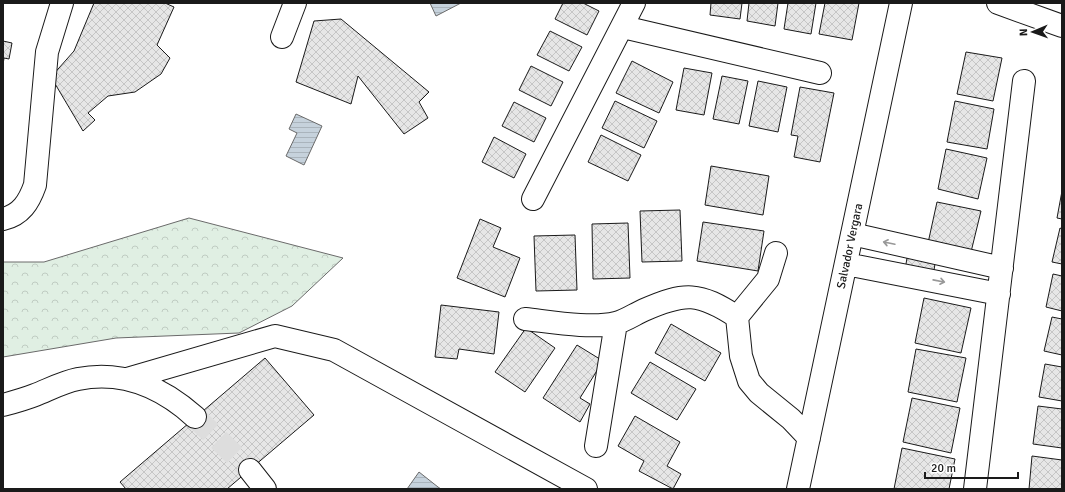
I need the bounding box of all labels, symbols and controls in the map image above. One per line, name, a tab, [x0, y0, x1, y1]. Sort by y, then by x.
north arrow	[1013, 12, 1053, 52]
text: N	[1017, 28, 1030, 36]
street label: Salvador Vergara	[834, 202, 866, 290]
one-way arrow	[883, 238, 896, 246]
one-way arrow	[932, 278, 945, 286]
scale bar	[925, 454, 1018, 480]
text: 20 m	[931, 461, 956, 476]

